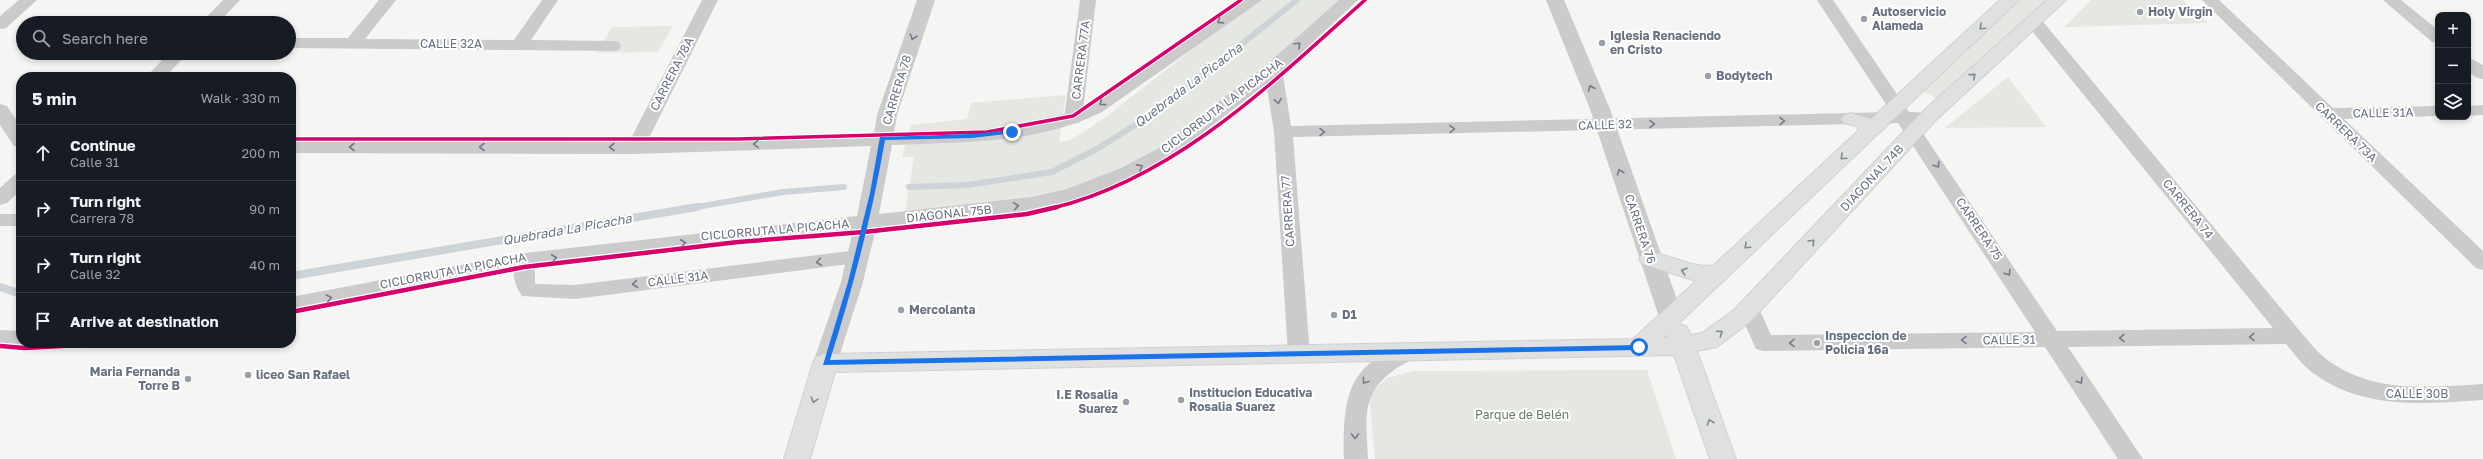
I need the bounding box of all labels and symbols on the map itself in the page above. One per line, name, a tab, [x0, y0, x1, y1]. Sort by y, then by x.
place label: Autoservicio Alameda	[1872, 4, 1946, 33]
place label: Holy Virgin	[2148, 4, 2213, 19]
marker: Holy Virgin	[2135, 7, 2145, 17]
marker: Autoservicio Alameda	[1859, 14, 1869, 24]
one-way arrow	[1217, 16, 1224, 24]
street label: CARRERA 77A	[1068, 20, 1093, 100]
one-way arrow	[1979, 22, 1987, 29]
place label: Iglesia Renaciendo en Cristo	[1610, 28, 1721, 57]
one-way arrow	[909, 33, 918, 40]
street label: CARRERA 78A	[647, 34, 697, 113]
street label: CALLE 32A	[420, 36, 482, 51]
marker: Iglesia Renaciendo en Cristo	[1597, 38, 1607, 48]
water label: Quebrada La Picacha	[1131, 39, 1246, 131]
one-way arrow	[1293, 43, 1301, 50]
street label: CARRERA 78	[879, 53, 914, 127]
street label: CICLORRUTA LA PICACHA	[1158, 55, 1286, 156]
place label: Bodytech	[1716, 68, 1773, 83]
marker: Bodytech	[1703, 71, 1713, 81]
one-way arrow	[1968, 74, 1976, 81]
one-way arrow	[1588, 84, 1596, 91]
one-way arrow	[1099, 98, 1106, 105]
one-way arrow	[1273, 98, 1282, 104]
street label: CARRERA 73A	[2312, 98, 2380, 165]
street label: CALLE 31A	[2352, 104, 2414, 121]
street label: CALLE 32	[1578, 116, 1632, 133]
one-way arrow	[1779, 117, 1785, 125]
one-way arrow	[1649, 119, 1655, 128]
route end	[1003, 123, 1021, 141]
one-way arrow	[1449, 124, 1455, 133]
one-way arrow	[1319, 127, 1325, 136]
one-way arrow	[753, 139, 759, 148]
street label: DIAGONAL 74B	[1837, 141, 1906, 214]
one-way arrow	[349, 143, 355, 151]
one-way arrow	[479, 143, 485, 151]
one-way arrow	[609, 143, 615, 151]
one-way arrow	[1840, 152, 1847, 159]
one-way arrow	[1932, 160, 1939, 167]
one-way arrow	[1135, 164, 1143, 171]
one-way arrow	[1616, 169, 1625, 176]
street label: CARRERA 77	[1278, 175, 1297, 247]
street label: CARRERA 74	[2160, 176, 2217, 242]
street label: CARRERA 76	[1622, 192, 1659, 266]
street label: CARRERA 75	[1953, 195, 2006, 263]
street label: DIAGONAL 75B	[906, 202, 992, 225]
one-way arrow	[1013, 202, 1019, 211]
water label: Quebrada La Picacha	[501, 210, 633, 248]
street label: CICLORRUTA LA PICACHA	[700, 216, 850, 243]
one-way arrow	[680, 238, 686, 247]
one-way arrow	[1807, 239, 1815, 247]
one-way arrow	[1745, 241, 1752, 248]
street label: CICLORRUTA LA PICACHA	[378, 249, 527, 292]
one-way arrow	[551, 254, 557, 263]
one-way arrow	[816, 257, 822, 266]
street label: CALLE 31A	[647, 267, 709, 290]
one-way arrow	[1681, 267, 1688, 275]
one-way arrow	[2004, 269, 2011, 276]
one-way arrow	[632, 279, 638, 288]
one-way arrow	[326, 295, 332, 303]
place label: Mercolanta	[909, 302, 975, 317]
marker: Mercolanta	[896, 305, 906, 315]
place label: D1	[1342, 307, 1357, 322]
marker: D1	[1329, 310, 1339, 320]
place label: Inspeccion de Policia 16a	[1825, 328, 1907, 357]
one-way arrow	[1715, 331, 1722, 338]
street label: CALLE 31	[1982, 332, 2036, 347]
one-way arrow	[2249, 333, 2255, 341]
one-way arrow	[2119, 334, 2125, 343]
one-way arrow	[1961, 336, 1967, 344]
route start	[1630, 338, 1648, 356]
marker: Inspeccion de Policia 16a	[1812, 338, 1822, 348]
one-way arrow	[1789, 339, 1795, 347]
place label: Maria Fernanda Torre B	[90, 364, 181, 393]
place label: liceo San Rafael	[256, 367, 350, 382]
marker: liceo San Rafael	[243, 370, 253, 380]
marker: Maria Fernanda Torre B	[183, 374, 193, 384]
one-way arrow	[1363, 377, 1370, 384]
one-way arrow	[2075, 377, 2082, 384]
place label: Institucion Educativa Rosalia Suarez	[1189, 385, 1312, 414]
street label: CALLE 30B	[2386, 386, 2448, 401]
place label: I.E Rosalia Suarez	[1056, 387, 1118, 416]
marker: Institucion Educativa Rosalia Suarez	[1176, 395, 1186, 405]
one-way arrow	[810, 397, 819, 404]
marker: I.E Rosalia Suarez	[1121, 397, 1131, 407]
park label: Parque de Belén	[1475, 407, 1569, 422]
one-way arrow	[1707, 419, 1715, 426]
one-way arrow	[1351, 433, 1359, 439]

